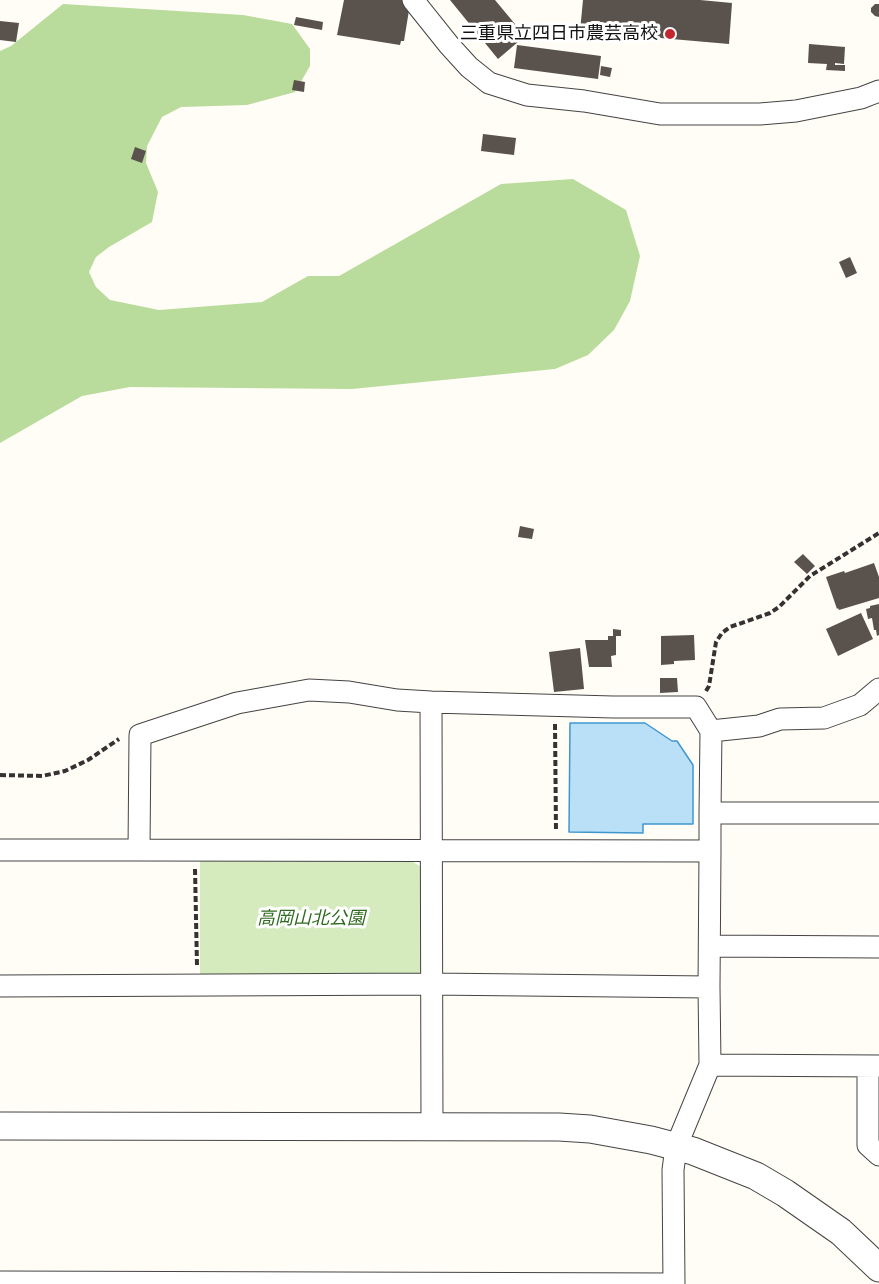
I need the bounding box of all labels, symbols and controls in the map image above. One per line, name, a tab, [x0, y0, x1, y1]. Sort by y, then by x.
place label: 三重県立四日市農芸高校	[460, 23, 658, 45]
marker: 三重県立四日市農芸高校	[663, 27, 677, 41]
park label: 高岡山北公園	[257, 908, 365, 930]

